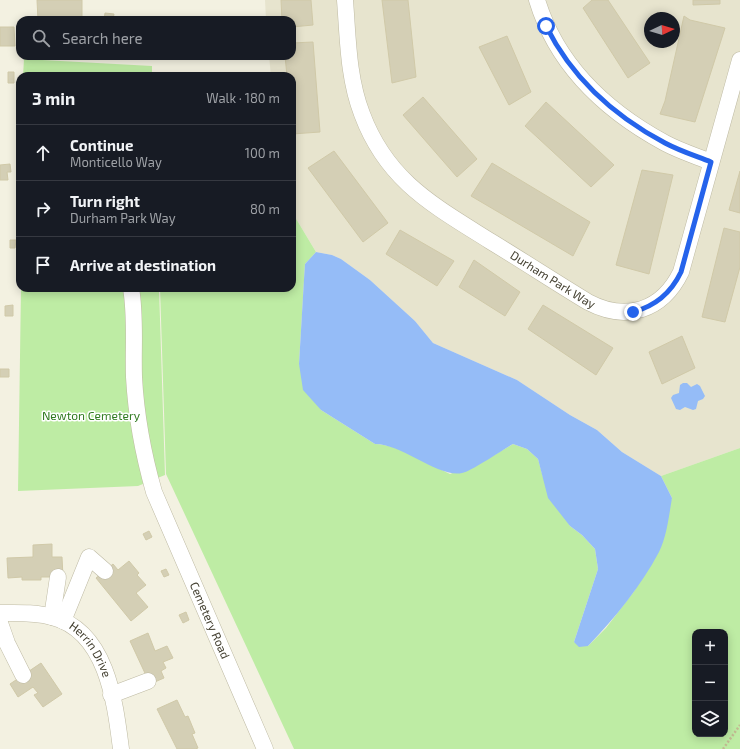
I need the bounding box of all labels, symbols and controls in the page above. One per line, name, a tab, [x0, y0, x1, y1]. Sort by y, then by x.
north arrow	[644, 12, 680, 48]
search box	[16, 16, 296, 60]
route start	[537, 17, 555, 35]
icon: search	[30, 27, 52, 49]
text: Search here	[62, 29, 143, 47]
text: 3 min	[32, 88, 75, 108]
text: Walk · 180 m	[206, 90, 280, 106]
text: Continue	[70, 136, 133, 154]
icon: ahead	[32, 142, 54, 164]
text: 100 m	[245, 145, 280, 161]
text: Monticello Way	[70, 154, 162, 170]
text: Turn right	[70, 192, 140, 210]
icon: right	[32, 198, 54, 220]
text: 80 m	[250, 201, 280, 217]
text: Durham Park Way	[70, 210, 176, 226]
street label: Durham Park Way	[508, 247, 599, 311]
icon: arrive	[32, 254, 54, 276]
text: Arrive at destination	[70, 256, 216, 274]
route end	[624, 303, 642, 321]
park label: Newton Cemetery	[42, 408, 141, 422]
street label: Cemetery Road	[188, 579, 233, 661]
street label: Herrin Drive	[67, 618, 115, 679]
map controls	[692, 629, 728, 737]
button: +	[692, 629, 728, 665]
button: −	[692, 665, 728, 701]
button: layers	[692, 701, 728, 737]

